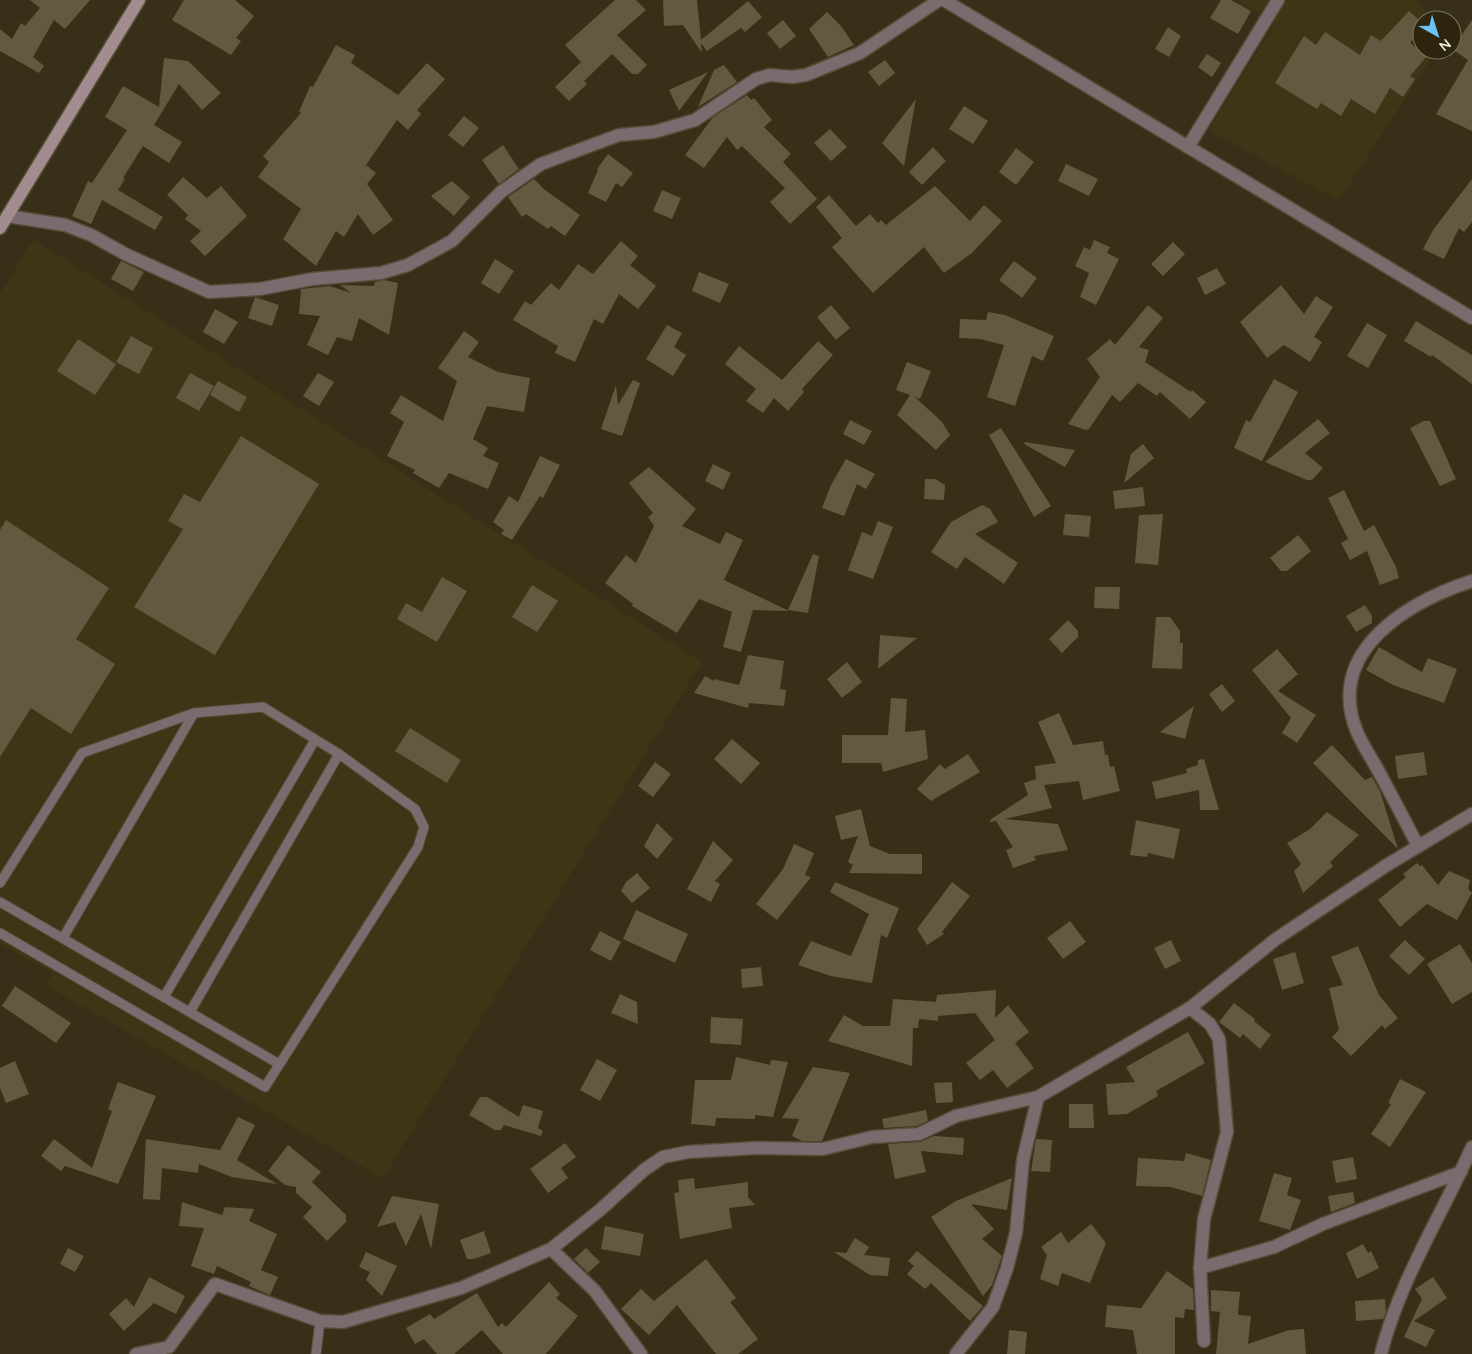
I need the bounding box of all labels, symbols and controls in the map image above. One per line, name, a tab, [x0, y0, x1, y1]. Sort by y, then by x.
north arrow	[1412, 10, 1462, 60]
text: N	[1436, 35, 1455, 55]

